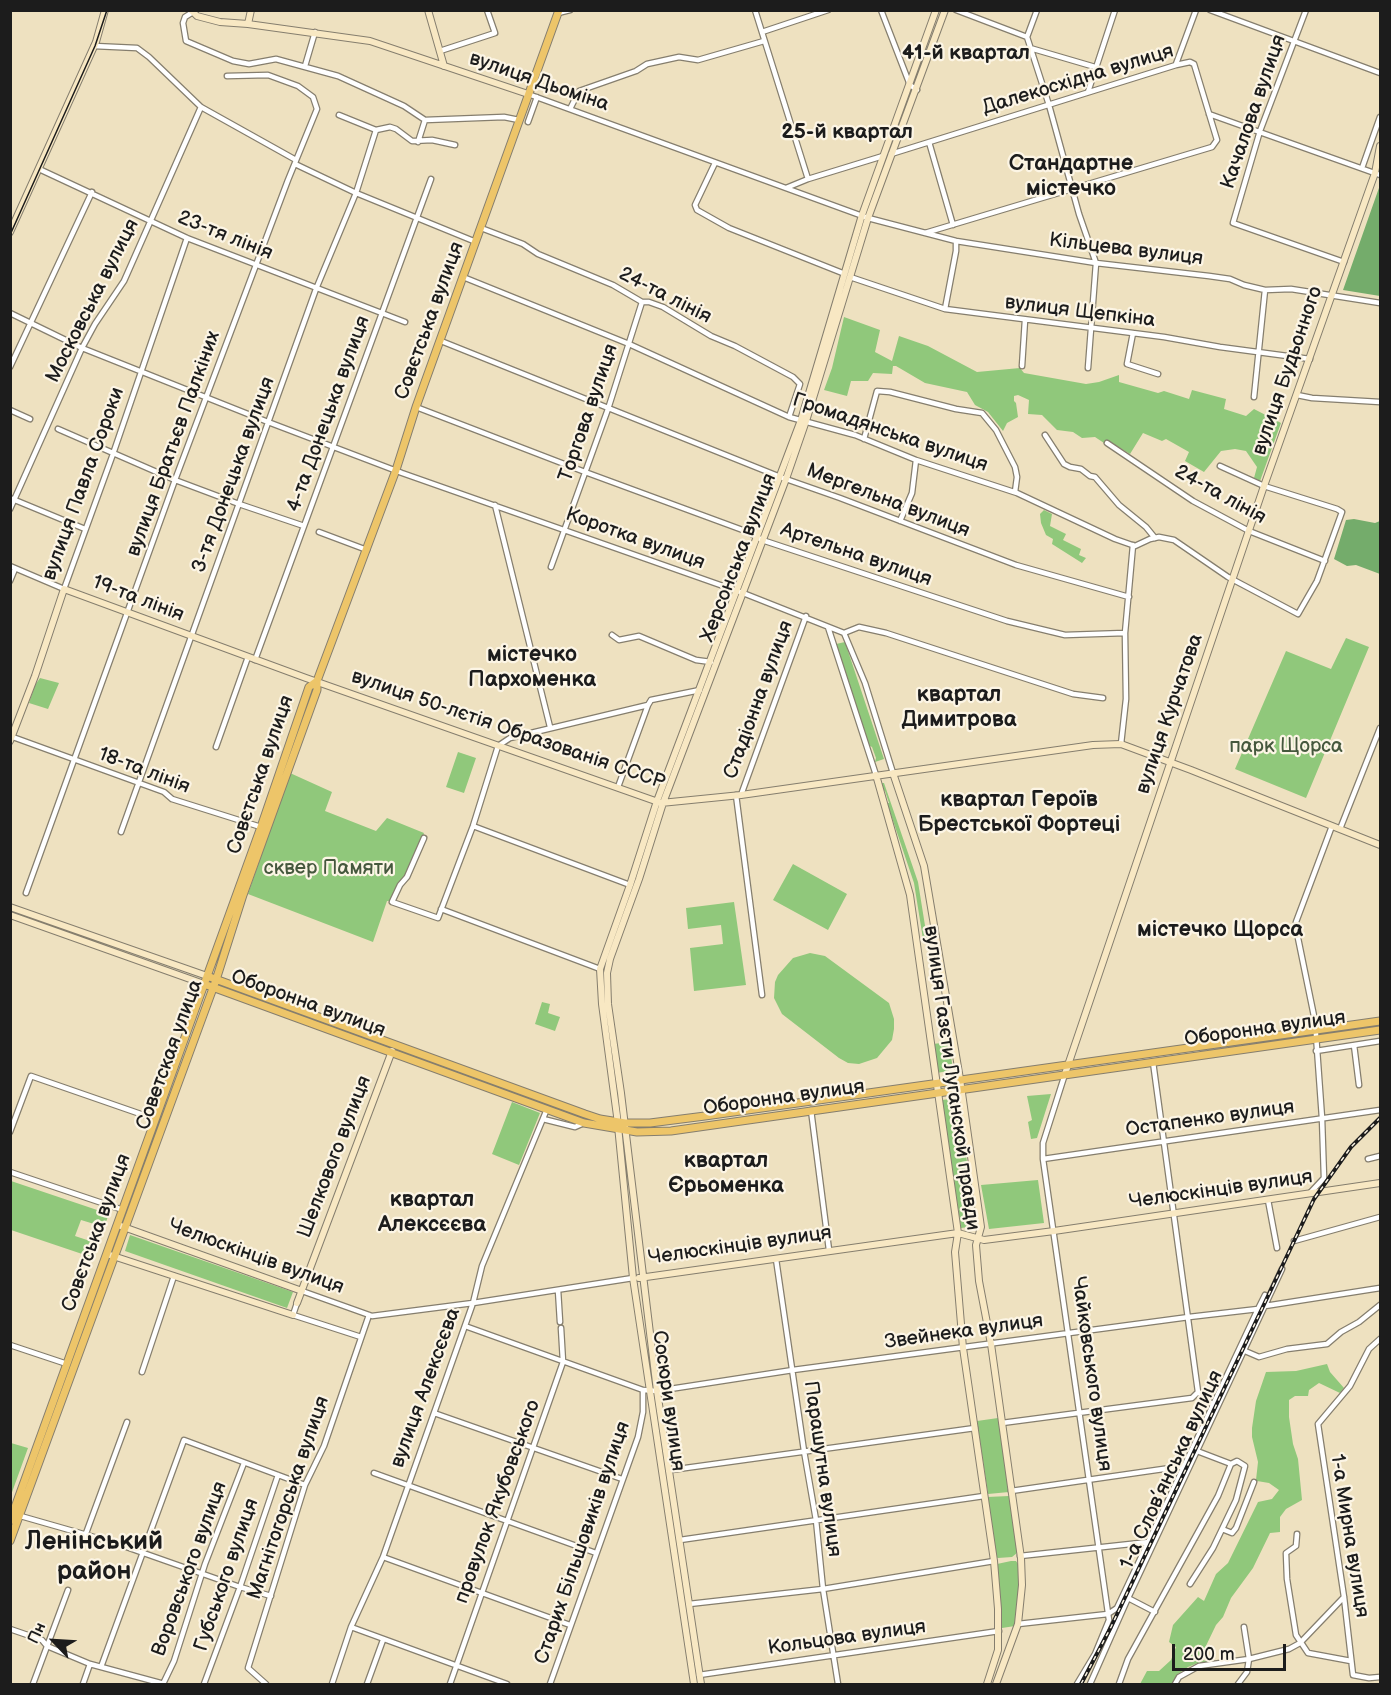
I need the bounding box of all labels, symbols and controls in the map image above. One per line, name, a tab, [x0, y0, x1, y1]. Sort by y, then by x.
street label: Качалова вулиця	[1216, 32, 1292, 192]
street label: Далекосхідна вулиця	[979, 39, 1177, 121]
district label: 41-й квартал	[902, 41, 1030, 67]
street label: вулиця Дьоміна	[466, 47, 612, 117]
district label: 25-й квартал	[781, 120, 913, 146]
district label: Стандартне містечко	[1009, 151, 1133, 202]
street label: 23-тя лінія	[174, 206, 276, 266]
street label: Московська вулиця	[41, 215, 145, 387]
street label: Кільцева вулиця	[1048, 229, 1204, 271]
street label: Совєтська вулиця	[390, 239, 470, 403]
street label: 24-та лінія	[615, 262, 715, 330]
street label: вулиця Будьонного	[1248, 283, 1328, 459]
street label: вулиця Щепкіна	[1003, 291, 1157, 333]
street label: 4-та Донецька вулиця	[282, 313, 376, 515]
street label: вулиця Братьєв Палкіних	[122, 328, 226, 560]
street label: Торгова вулиця	[554, 341, 624, 485]
street label: 3-тя Донецька вулиця	[187, 374, 281, 576]
street label: вулиця Павла Сороки	[38, 384, 130, 584]
street label: Громадянська вулиця	[789, 388, 991, 478]
street label: Мергельна вулиця	[803, 459, 973, 543]
street label: 24-та лінія	[1170, 460, 1270, 530]
street label: Херсонська вулиця	[696, 470, 782, 646]
street label: Коротка вулиця	[562, 503, 708, 575]
street label: Артельна вулиця	[777, 518, 935, 592]
street label: 19-та лінія	[89, 571, 187, 627]
street label: Стадіонна вулиця	[719, 618, 799, 782]
street label: вулиця Курчатова	[1131, 631, 1209, 797]
district label: містечко Пархоменка	[468, 642, 596, 694]
street label: вулиця 50-лєтія Образованія СССР	[348, 665, 668, 795]
district label: квартал Димитрова	[901, 682, 1017, 734]
street label: Совєтська вулиця	[223, 693, 299, 857]
park label: парк Щорса	[1229, 735, 1343, 759]
street label: 18-та лінія	[95, 743, 193, 799]
district label: квартал Героїв Брестської Фортеці	[918, 787, 1120, 838]
park label: сквер Памяти	[264, 857, 394, 881]
district label: містечко Щорса	[1137, 917, 1303, 943]
street label: вулиця Газєти Луганской правди	[918, 924, 984, 1232]
street label: Оборонна вулиця	[228, 965, 388, 1043]
street label: Советская улица	[132, 977, 208, 1133]
street label: Оборонна вулиця	[1183, 1006, 1347, 1052]
street label: Шелкового вулиця	[293, 1073, 377, 1241]
street label: Оборонна вулиця	[702, 1075, 866, 1121]
street label: Остапенко вулиця	[1124, 1095, 1296, 1143]
district label: квартал Єрьоменка	[668, 1148, 784, 1200]
street label: Совєтська вулиця	[57, 1151, 137, 1315]
street label: Челюскінців вулиця	[1128, 1165, 1314, 1215]
district label: квартал Алексєєва	[378, 1187, 486, 1238]
street label: Челюскінців вулиця	[165, 1214, 347, 1300]
street label: Челюскінців вулиця	[647, 1221, 833, 1271]
street label: Чайковського вулиця	[1065, 1275, 1117, 1473]
street label: вулиця Алексєєва	[386, 1305, 466, 1471]
street label: Звейнека вулиця	[883, 1309, 1045, 1355]
street label: Сосюри вулиця	[646, 1329, 690, 1473]
street label: 1-а Слов’янська вулиця	[1115, 1367, 1229, 1573]
street label: Парашутна вулиця	[798, 1379, 846, 1559]
street label: Магнітогорська вулиця	[243, 1393, 335, 1603]
street label: провулок Якубовського	[450, 1397, 546, 1607]
street label: Старих Більшовиків вулиця	[530, 1418, 636, 1668]
street label: 1-а Мирна вулиця	[1324, 1453, 1374, 1619]
street label: Воровського вулиця	[147, 1478, 233, 1660]
street label: Губського вулиця	[190, 1495, 264, 1655]
district label: Ленінський район	[25, 1526, 163, 1588]
north arrow	[24, 1611, 84, 1671]
street label: Кольцова вулиця	[766, 1615, 928, 1661]
text: Пн	[24, 1620, 50, 1647]
scale bar	[1175, 1632, 1289, 1670]
text: 200 m	[1183, 1644, 1235, 1665]

